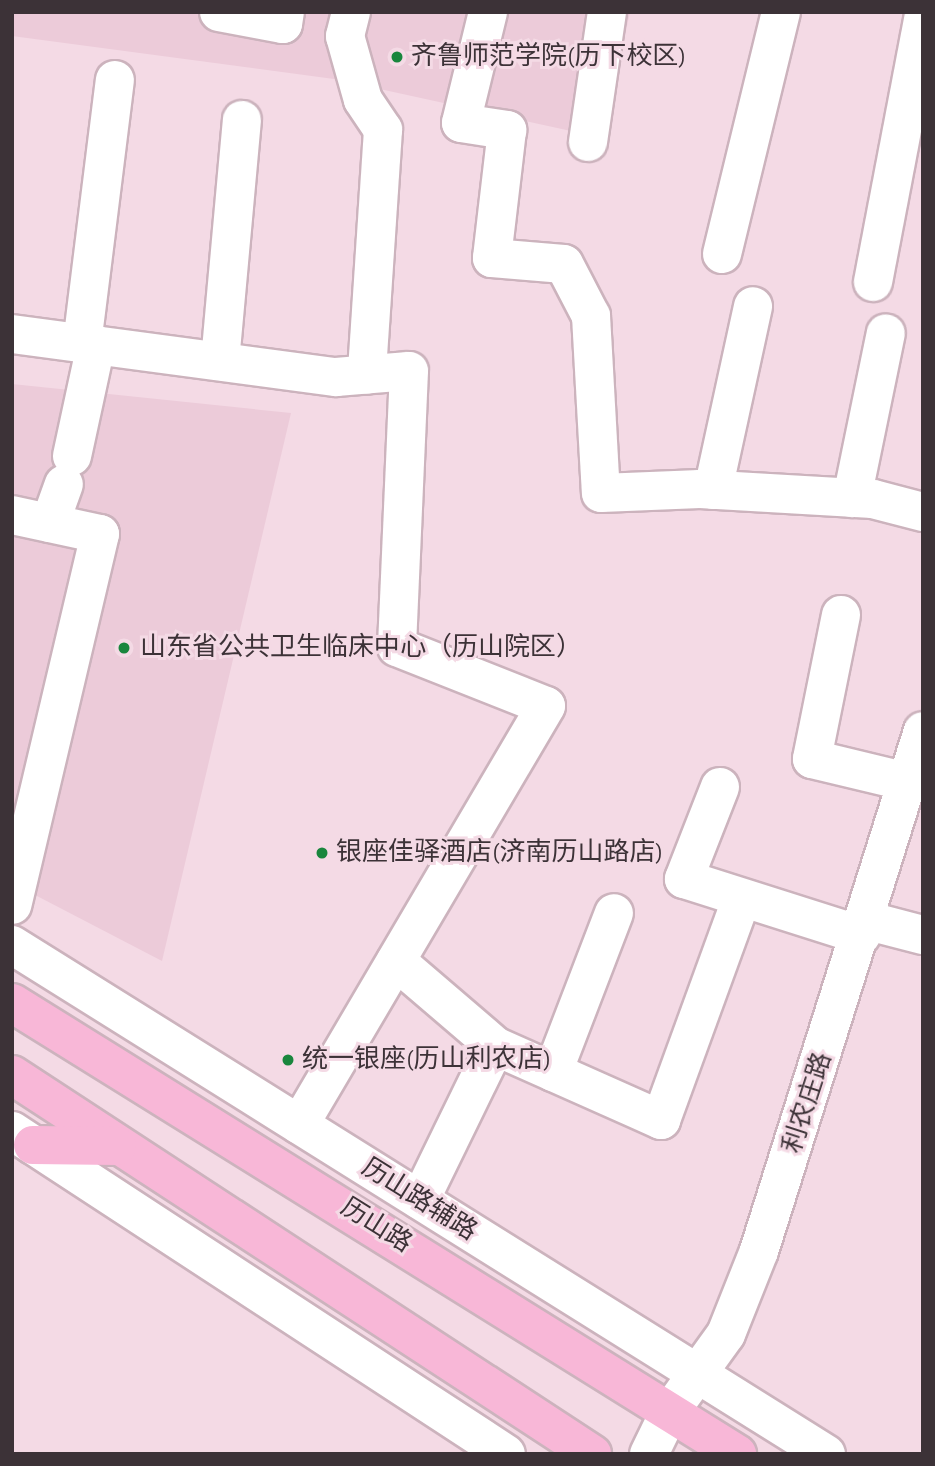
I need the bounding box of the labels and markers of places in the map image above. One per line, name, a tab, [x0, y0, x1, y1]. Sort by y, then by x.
place label: 齐鲁师范学院(历下校区)	[411, 41, 686, 73]
marker: 齐鲁师范学院(历下校区)	[389, 49, 405, 65]
place label: 山东省公共卫生临床中心（历山院区）	[140, 632, 582, 664]
marker: 山东省公共卫生临床中心（历山院区）	[114, 638, 134, 658]
place label: 银座佳驿酒店(济南历山路店)	[336, 837, 663, 869]
marker: 银座佳驿酒店(济南历山路店)	[314, 845, 330, 861]
place label: 统一银座(历山利农店)	[302, 1044, 551, 1076]
marker: 统一银座(历山利农店)	[280, 1052, 296, 1068]

